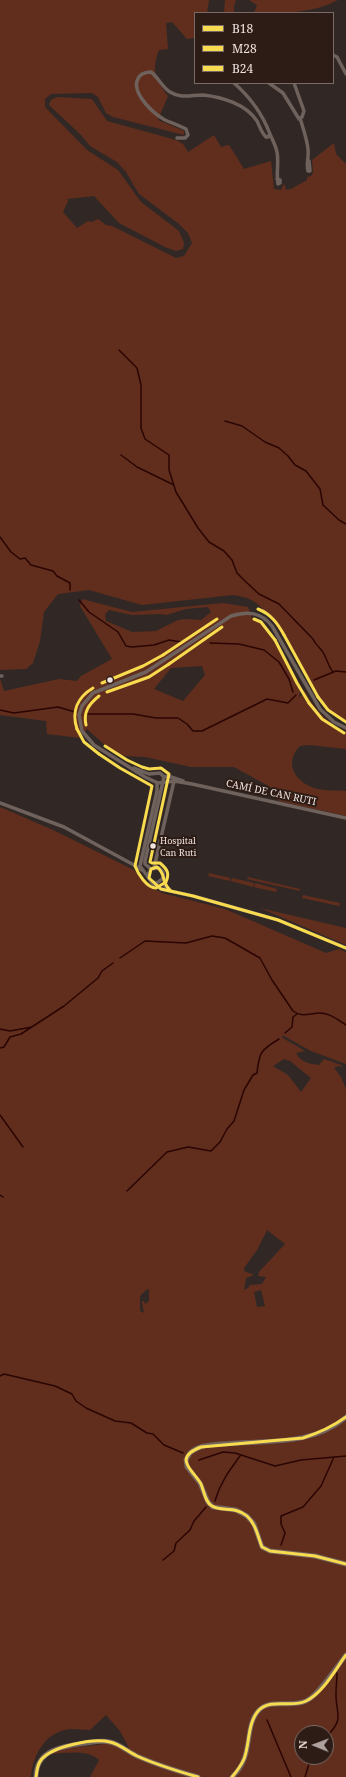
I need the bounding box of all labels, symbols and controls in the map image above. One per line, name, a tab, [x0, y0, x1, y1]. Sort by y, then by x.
legend	[194, 12, 334, 84]
text: B18	[232, 20, 253, 37]
text: M28	[232, 40, 257, 57]
text: B24	[232, 60, 253, 77]
unlabelled marker	[105, 675, 115, 685]
street label: CAMÍ DE CAN RUTI	[225, 778, 317, 808]
place label: Hospital Can Ruti	[160, 836, 196, 857]
marker: Hospital Can Ruti	[148, 841, 158, 851]
north arrow	[294, 1725, 334, 1765]
text: N	[295, 1740, 310, 1749]

